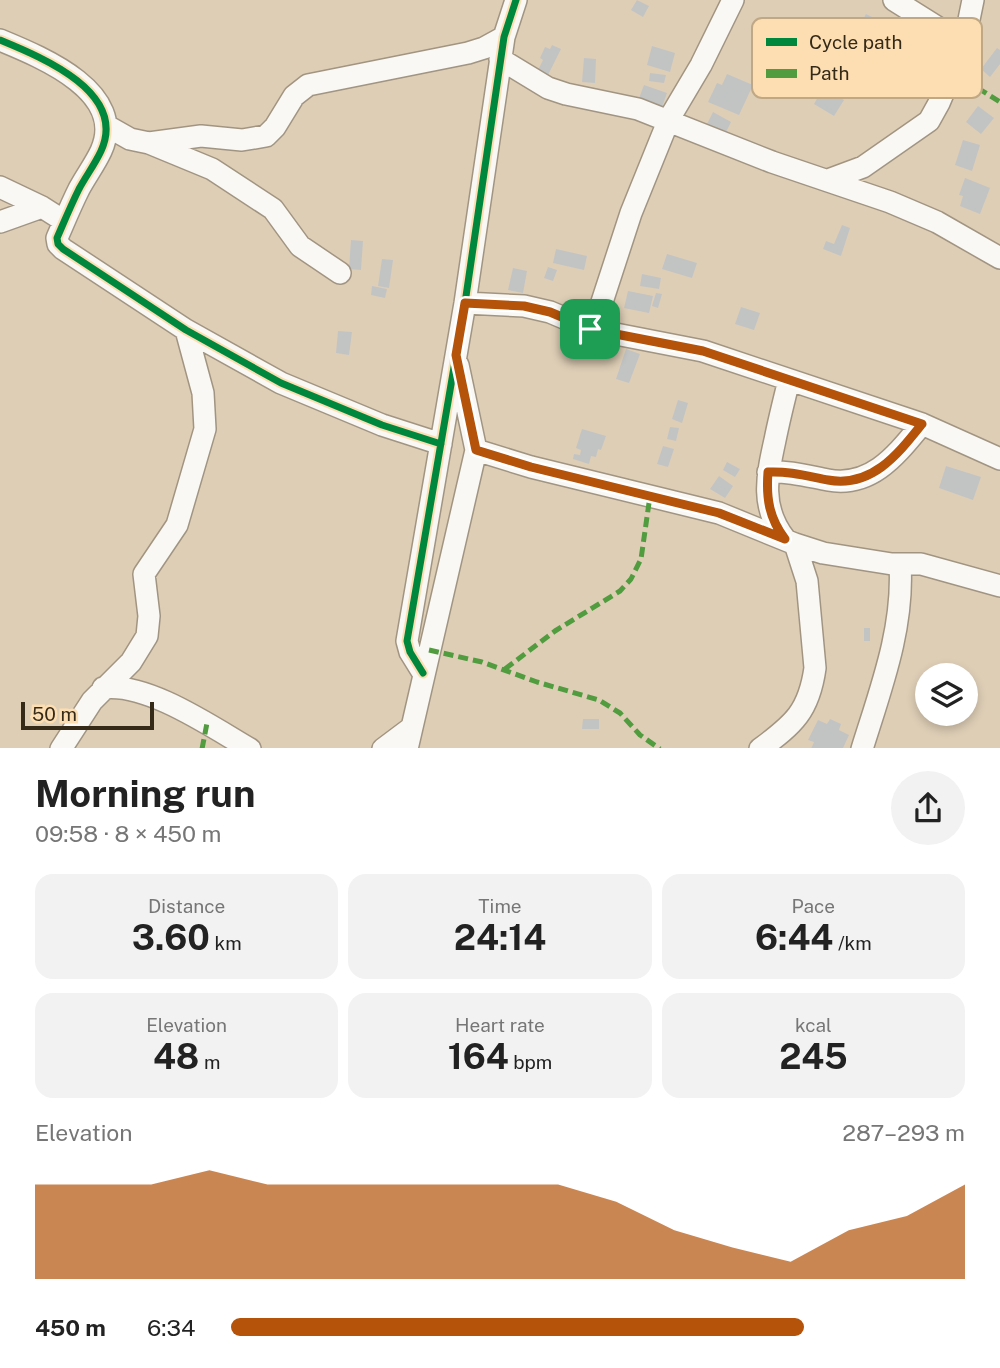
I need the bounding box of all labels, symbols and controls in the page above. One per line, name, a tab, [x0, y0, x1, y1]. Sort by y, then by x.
legend	[752, 18, 982, 98]
text: Cycle path	[809, 31, 902, 53]
text: Path	[809, 62, 849, 84]
pin	[560, 299, 620, 359]
icon: arrive	[571, 310, 609, 348]
map controls	[915, 663, 978, 726]
button: layers	[915, 663, 978, 726]
scale bar	[21, 699, 154, 731]
text: 50 m	[32, 703, 77, 725]
text: Morning run	[35, 771, 256, 816]
button: share	[891, 771, 965, 845]
text: 09:58 · 8 × 450 m	[35, 820, 221, 847]
text: Distance	[148, 895, 225, 917]
text: Time	[478, 895, 522, 917]
text: Pace	[792, 895, 835, 917]
text: 3.60	[132, 917, 210, 958]
text: 24:14	[454, 917, 546, 958]
text: 6:44	[755, 917, 833, 958]
text: km	[210, 932, 242, 954]
text: /km	[833, 932, 872, 954]
text: Elevation	[146, 1014, 227, 1036]
text: Heart rate	[455, 1014, 545, 1036]
text: kcal	[795, 1014, 832, 1036]
text: 48	[153, 1036, 199, 1077]
text: 164	[448, 1036, 509, 1077]
text: 245	[779, 1036, 848, 1077]
text: m	[199, 1051, 220, 1073]
text: bpm	[509, 1051, 552, 1073]
text: Elevation	[35, 1119, 133, 1146]
text: 287–293 m	[842, 1119, 965, 1146]
text: 450 m	[35, 1314, 106, 1341]
text: 6:34	[147, 1314, 195, 1341]

